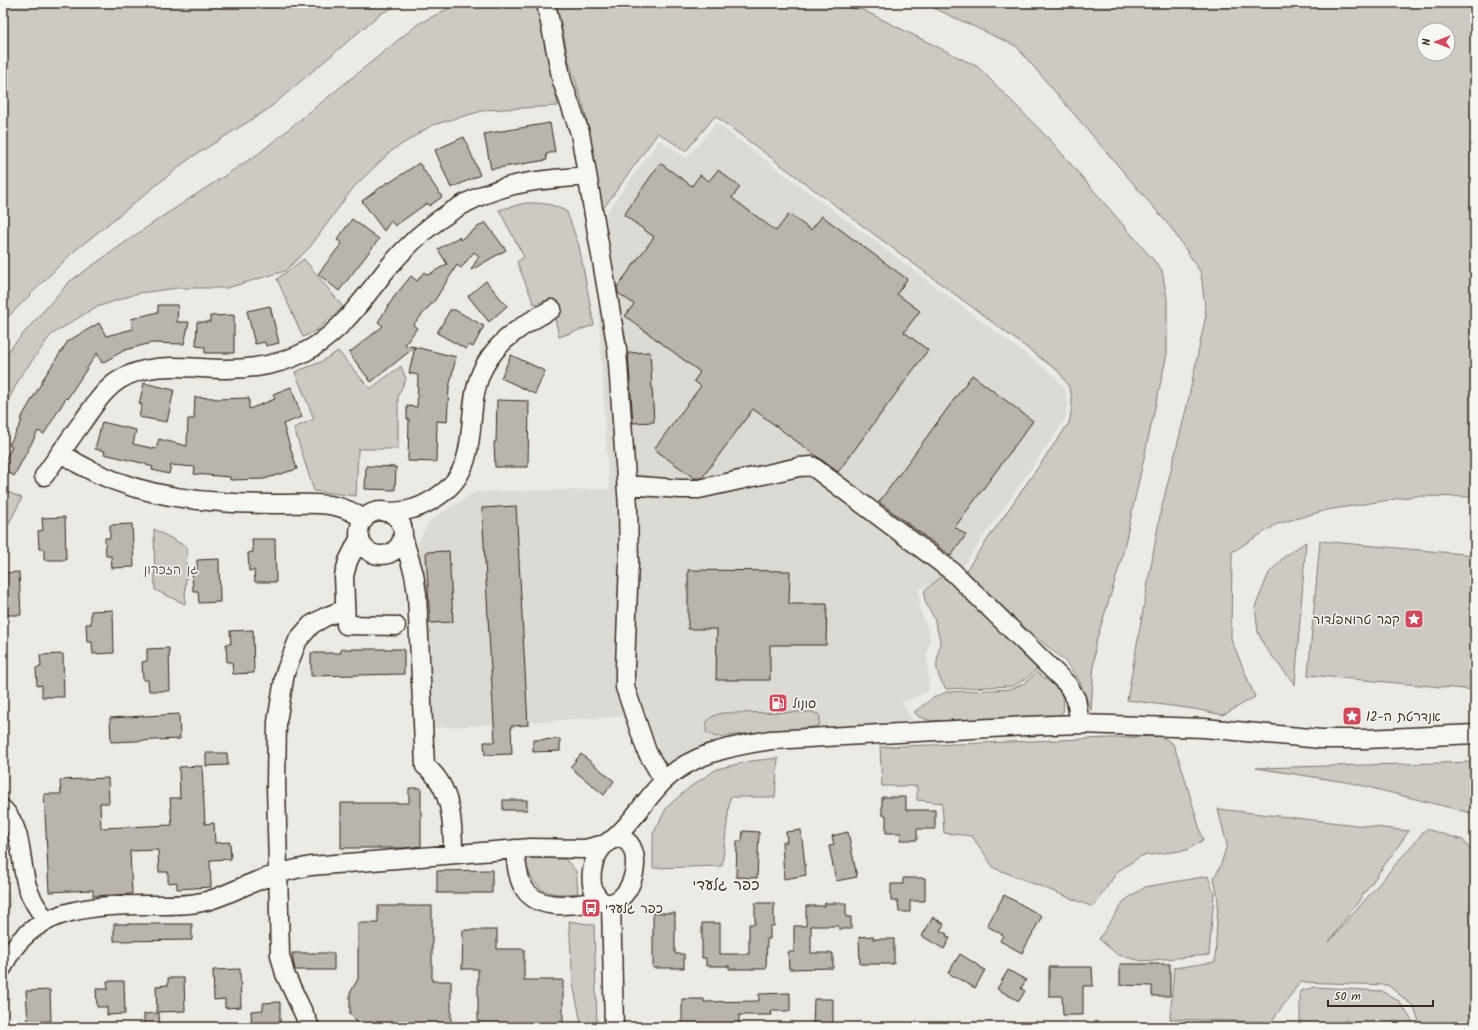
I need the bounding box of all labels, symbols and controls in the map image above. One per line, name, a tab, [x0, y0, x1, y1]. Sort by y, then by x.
north arrow	[1416, 22, 1456, 62]
text: N	[1418, 38, 1436, 45]
park label: גן הזכרון	[144, 560, 198, 581]
place icon: קבר טרומפלדור	[1403, 608, 1425, 630]
place label: קבר טרומפלדור	[1313, 610, 1400, 631]
fuel station icon: סונול	[767, 692, 789, 714]
place label: סונול	[792, 694, 816, 715]
place icon: אנדרטת ה-12	[1341, 705, 1363, 727]
place label: אנדרטת ה-12	[1366, 707, 1441, 728]
district label: כפר גלעדי	[693, 874, 759, 898]
bus stop icon: כפר גלעדי	[580, 897, 602, 919]
place label: כפר גלעדי	[605, 899, 663, 920]
scale bar	[1328, 982, 1433, 1008]
text: 50 m	[1334, 987, 1361, 1006]

